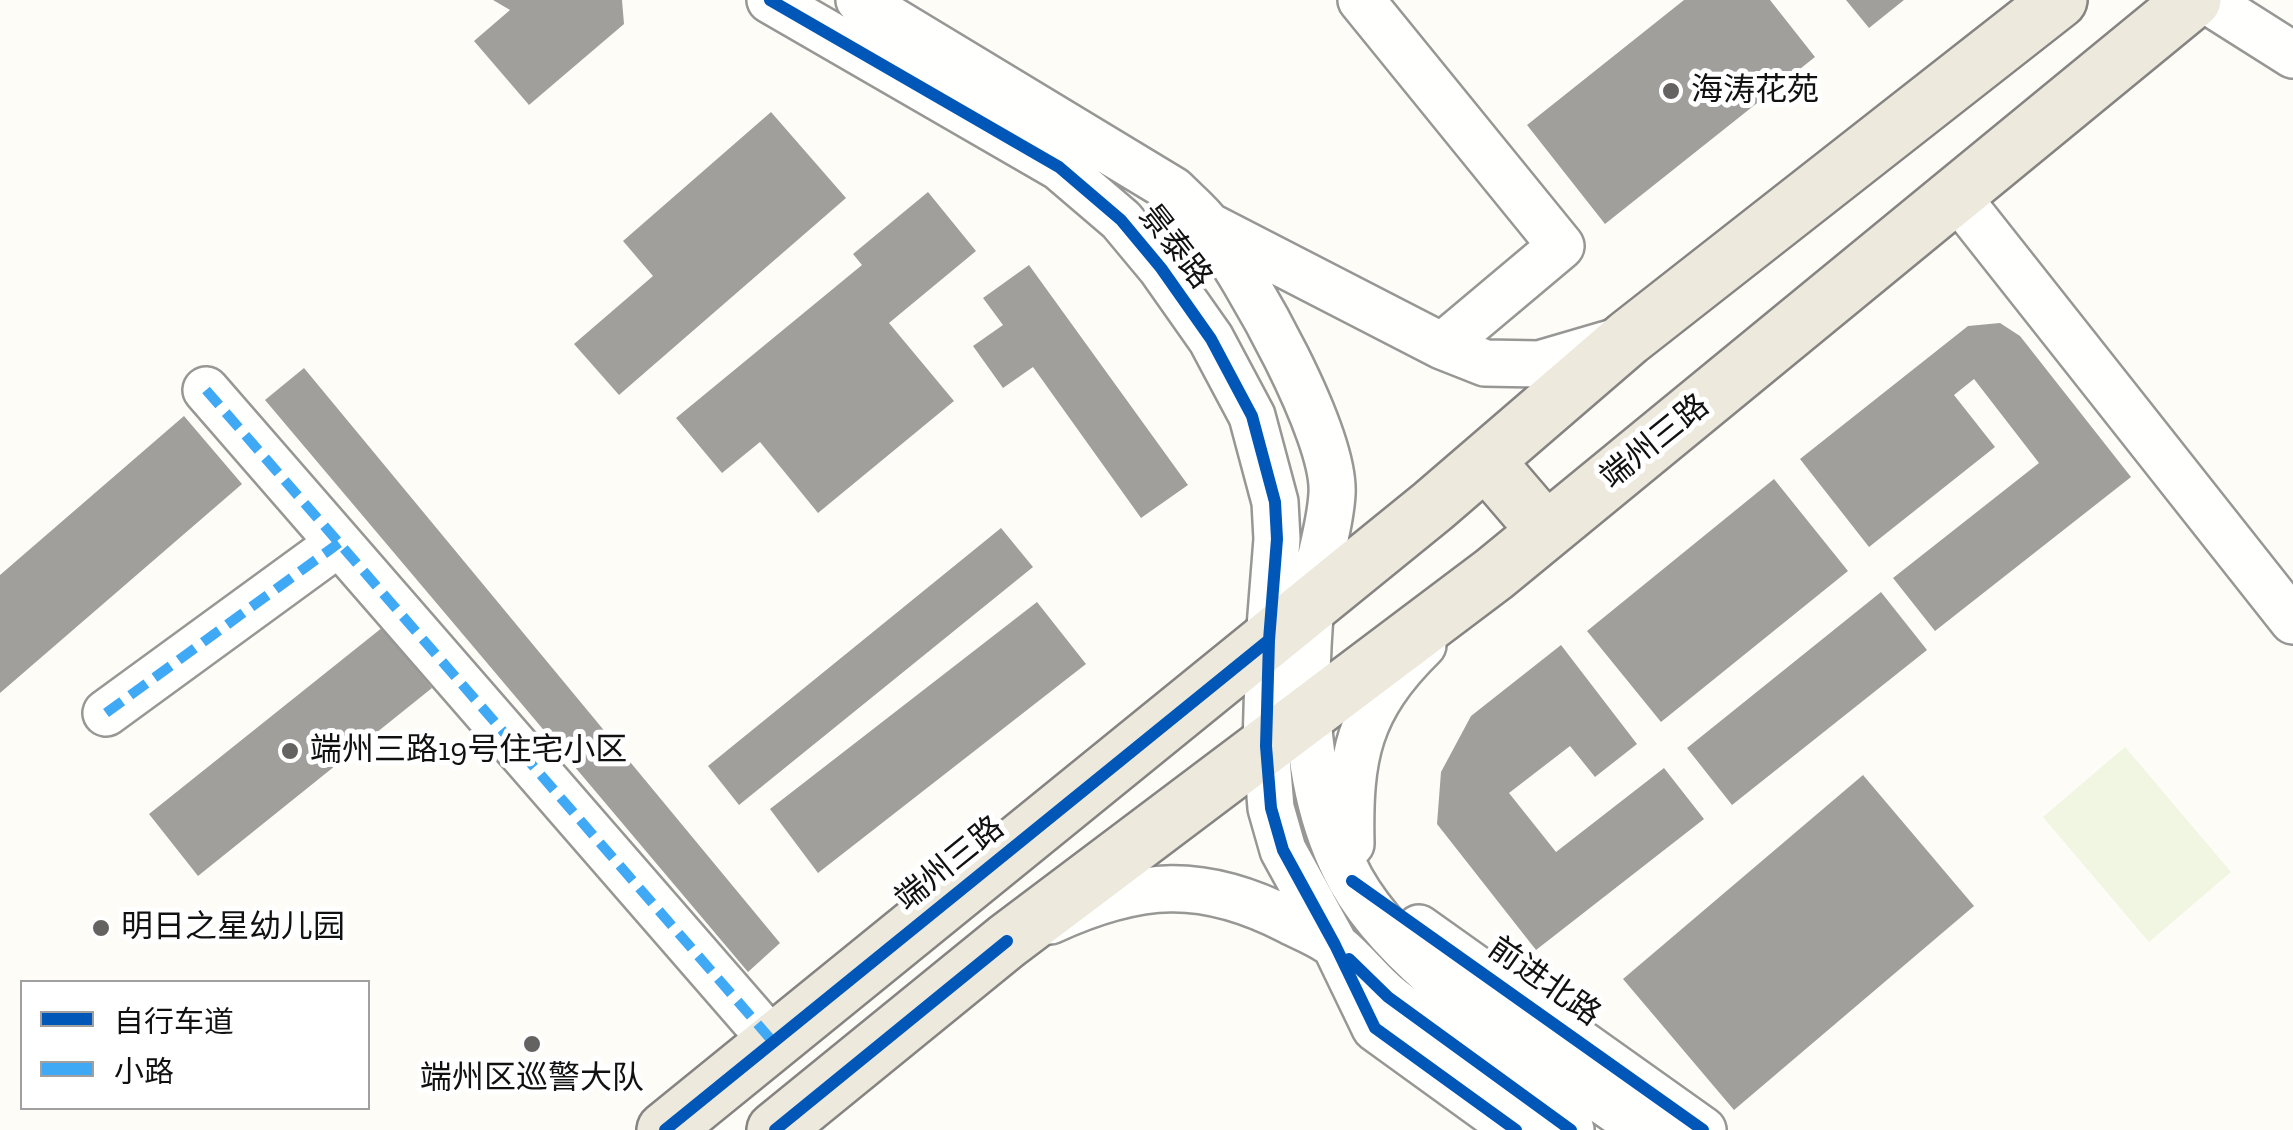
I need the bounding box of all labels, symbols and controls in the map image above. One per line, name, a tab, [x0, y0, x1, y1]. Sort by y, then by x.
place label: 海涛花苑	[1691, 72, 1819, 110]
marker: 海涛花苑	[1660, 80, 1682, 102]
street label: 景泰路	[1130, 197, 1220, 297]
street label: 端州三路	[1593, 387, 1717, 497]
place label: 端州三路19号住宅小区	[310, 732, 627, 770]
marker: 端州三路19号住宅小区	[279, 740, 301, 762]
street label: 端州三路	[888, 809, 1012, 919]
place label: 明日之星幼儿园	[121, 909, 345, 947]
marker: 明日之星幼儿园	[90, 917, 112, 939]
street label: 前进北路	[1481, 930, 1607, 1034]
legend	[20, 980, 370, 1110]
text: 自行车道	[114, 1004, 234, 1040]
marker: 端州区巡警大队	[521, 1033, 543, 1055]
text: 小路	[114, 1054, 174, 1090]
place label: 端州区巡警大队	[420, 1060, 644, 1098]

